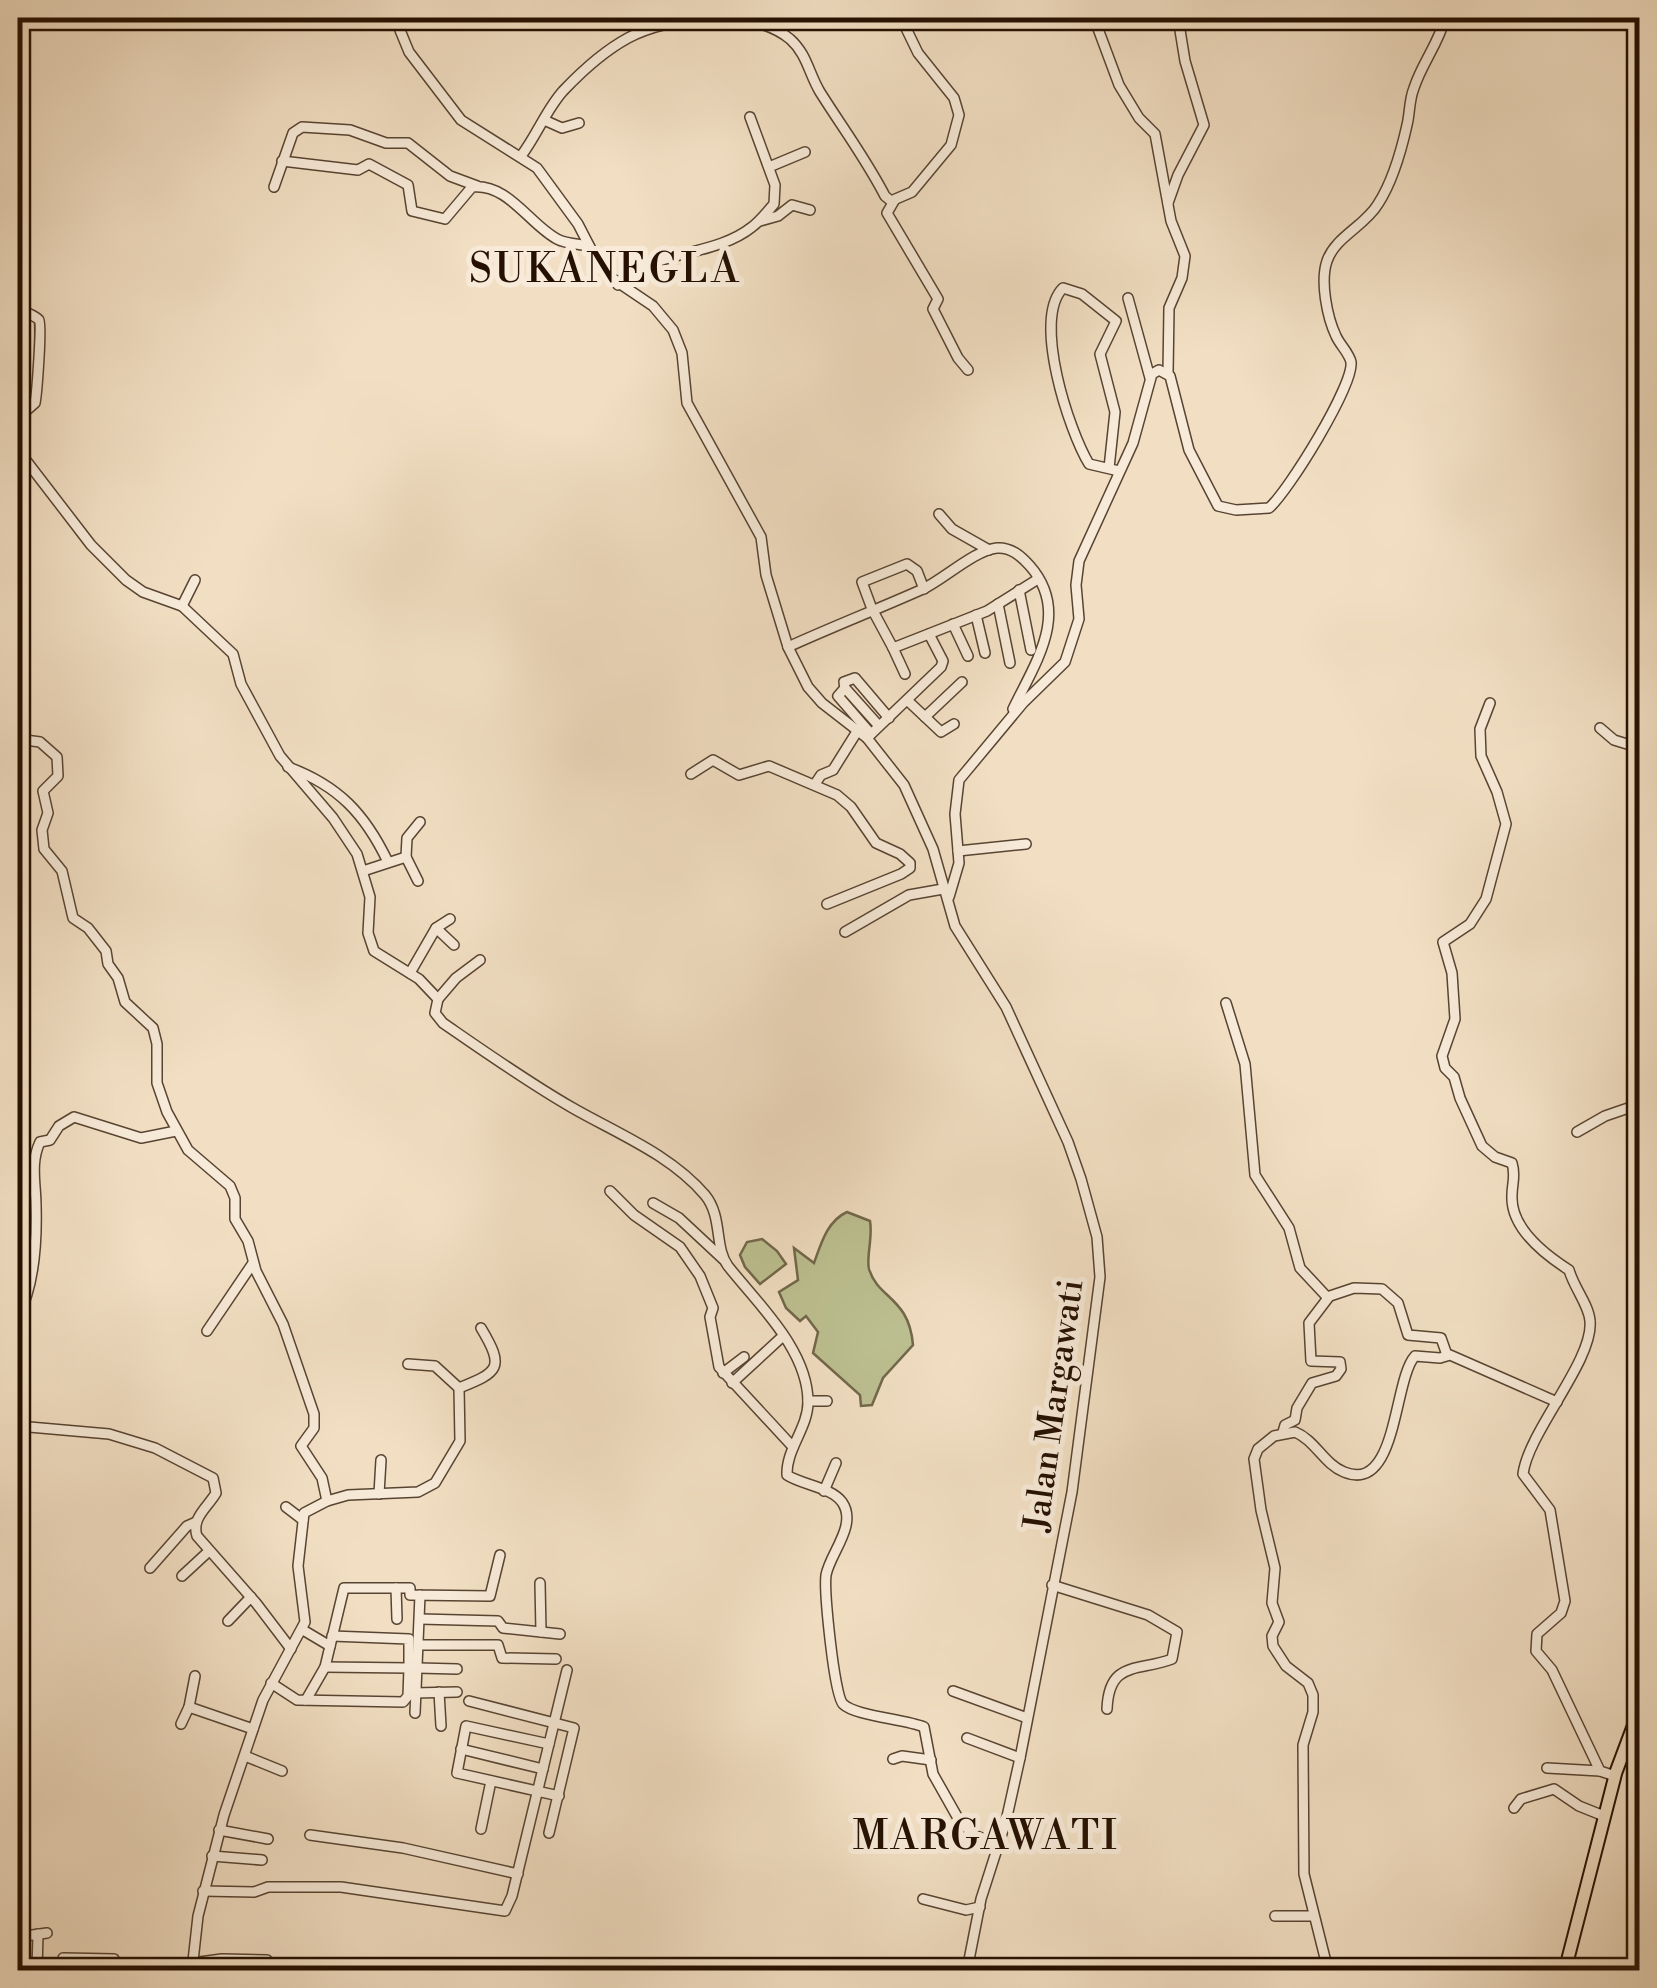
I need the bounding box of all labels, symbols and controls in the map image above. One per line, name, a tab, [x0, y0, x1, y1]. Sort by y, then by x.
district label: SUKANEGLA	[469, 245, 741, 295]
street label: Jalan Margawati	[1015, 1277, 1093, 1536]
district label: MARGAWATI	[853, 1812, 1119, 1862]

